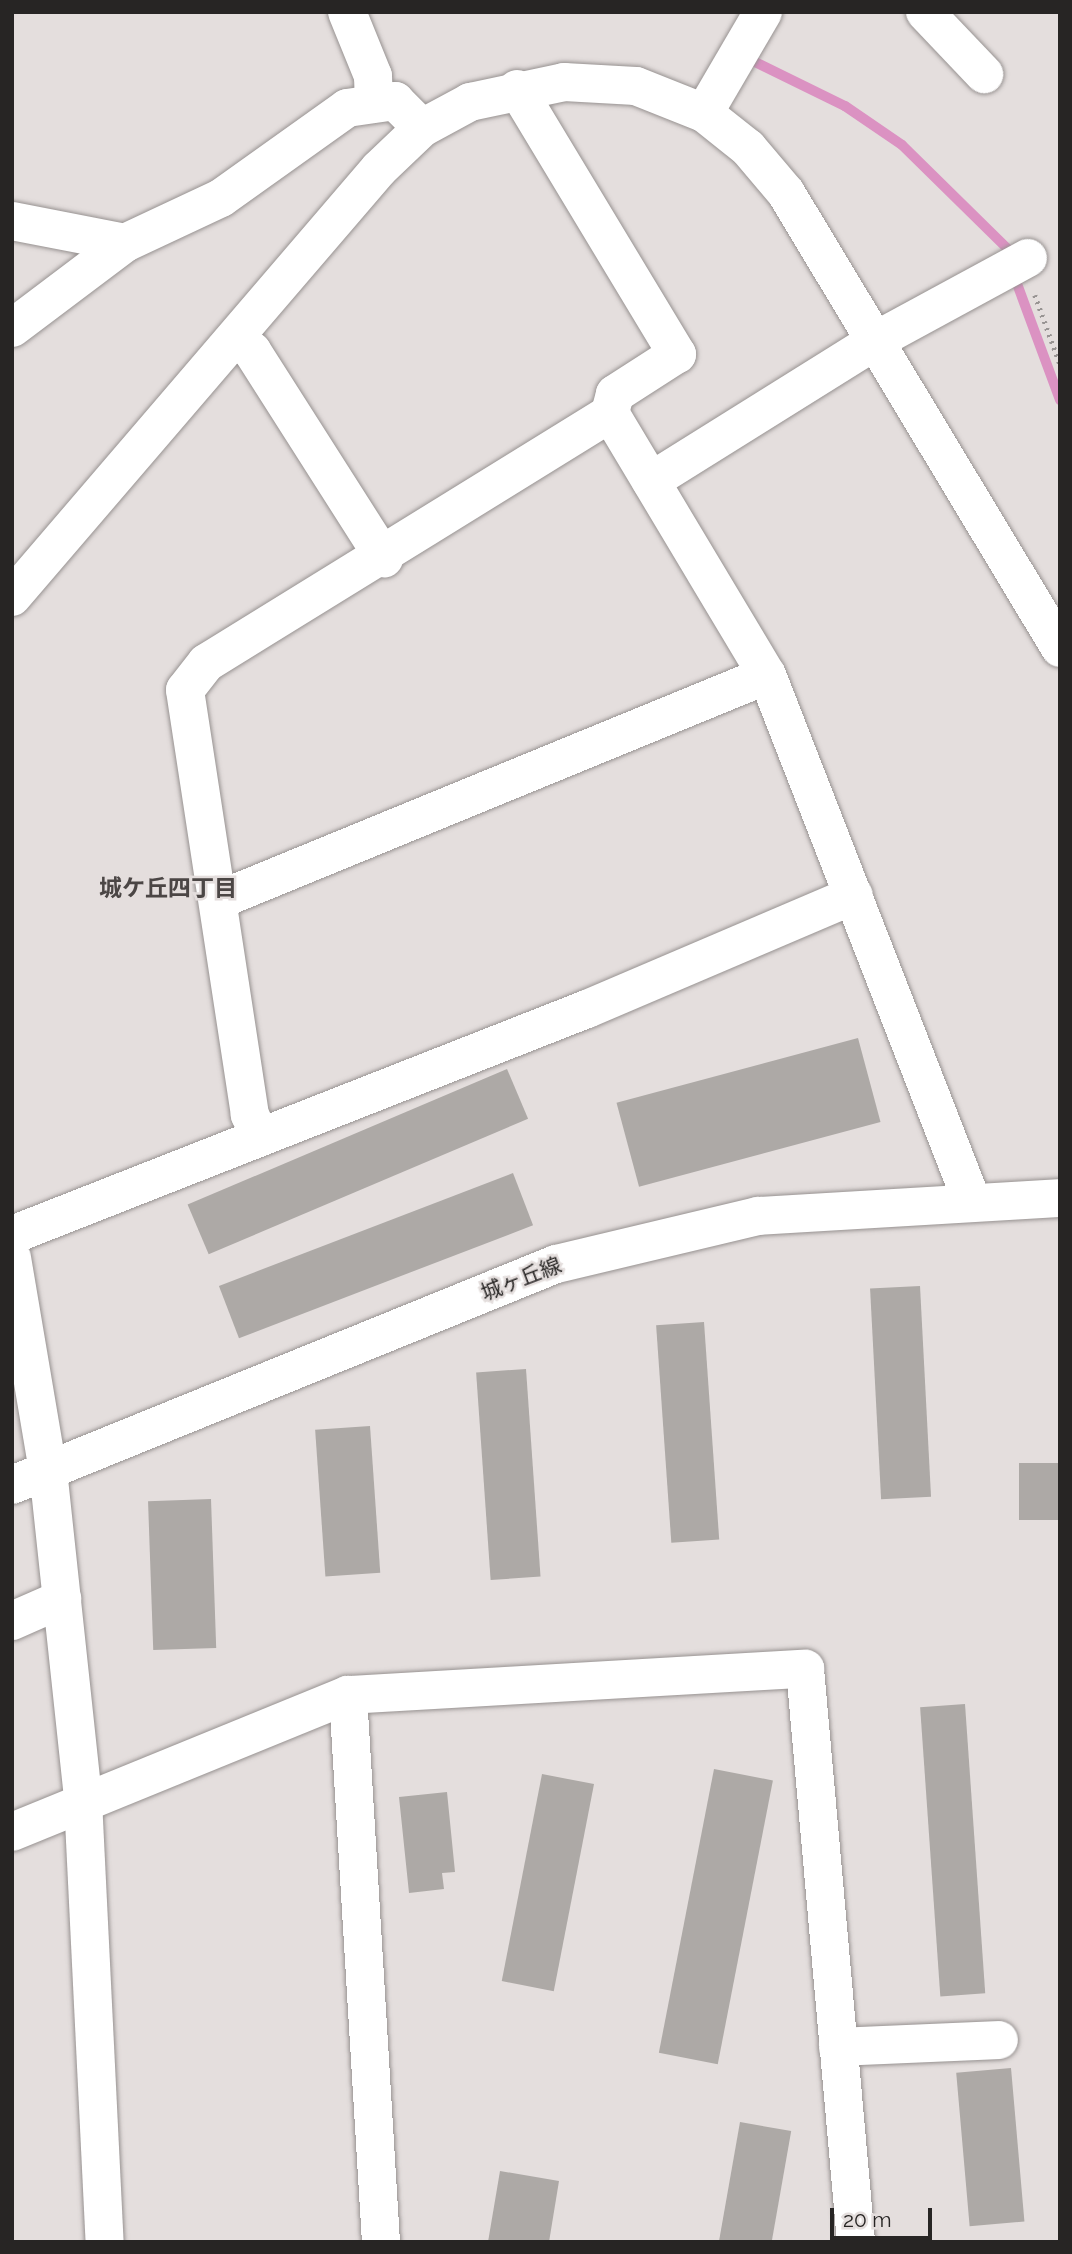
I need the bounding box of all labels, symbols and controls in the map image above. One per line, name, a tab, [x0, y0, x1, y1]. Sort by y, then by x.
district label: 城ケ丘四丁目	[99, 874, 237, 902]
street label: 城ヶ丘線	[477, 1252, 565, 1306]
scale bar	[834, 2194, 936, 2238]
text: 20 m	[843, 2207, 891, 2232]

